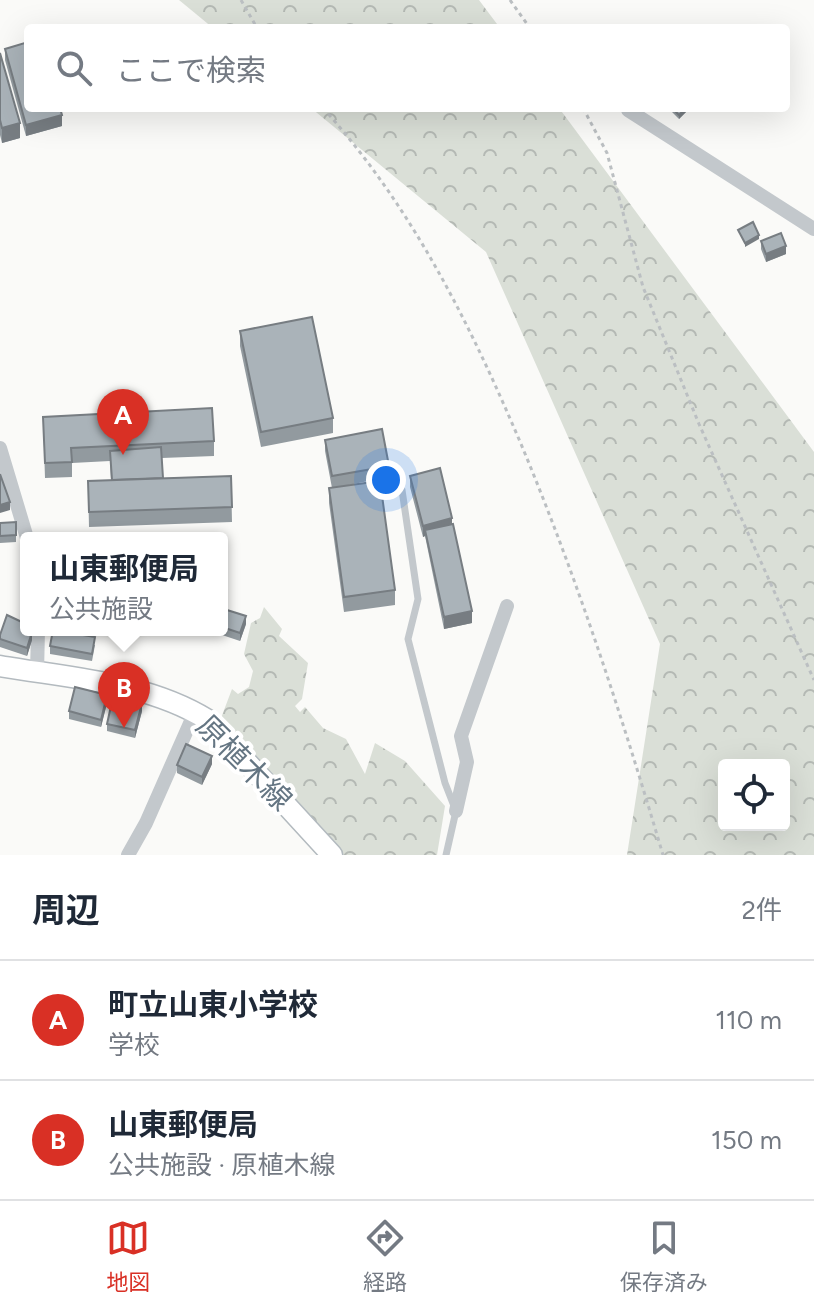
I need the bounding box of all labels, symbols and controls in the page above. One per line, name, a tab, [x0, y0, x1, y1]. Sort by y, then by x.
search box	[24, 24, 790, 112]
icon: search	[52, 46, 96, 90]
text: ここで検索	[116, 52, 266, 89]
pin: A	[97, 389, 149, 455]
your location	[366, 460, 406, 500]
popup	[20, 532, 228, 636]
text: 山東郵便局	[49, 550, 199, 587]
text: 公共施設	[49, 593, 153, 625]
pin: B	[98, 662, 150, 728]
street label: 原植木線	[189, 707, 300, 818]
map controls	[718, 759, 790, 831]
button: locate	[718, 759, 790, 831]
text: 周辺	[32, 890, 100, 931]
text: 2件	[741, 894, 782, 926]
text: 町立山東小学校	[108, 986, 318, 1023]
text: A	[49, 1004, 67, 1036]
text: 110 m	[715, 1004, 782, 1036]
text: 学校	[108, 1029, 160, 1061]
text: 山東郵便局	[108, 1106, 258, 1143]
text: B	[50, 1124, 66, 1156]
text: 150 m	[711, 1124, 782, 1156]
text: 公共施設 · 原植木線	[108, 1149, 335, 1181]
tab: 地図	[106, 1216, 150, 1296]
tab: 経路	[363, 1216, 407, 1296]
tab: 保存済み	[620, 1216, 708, 1296]

